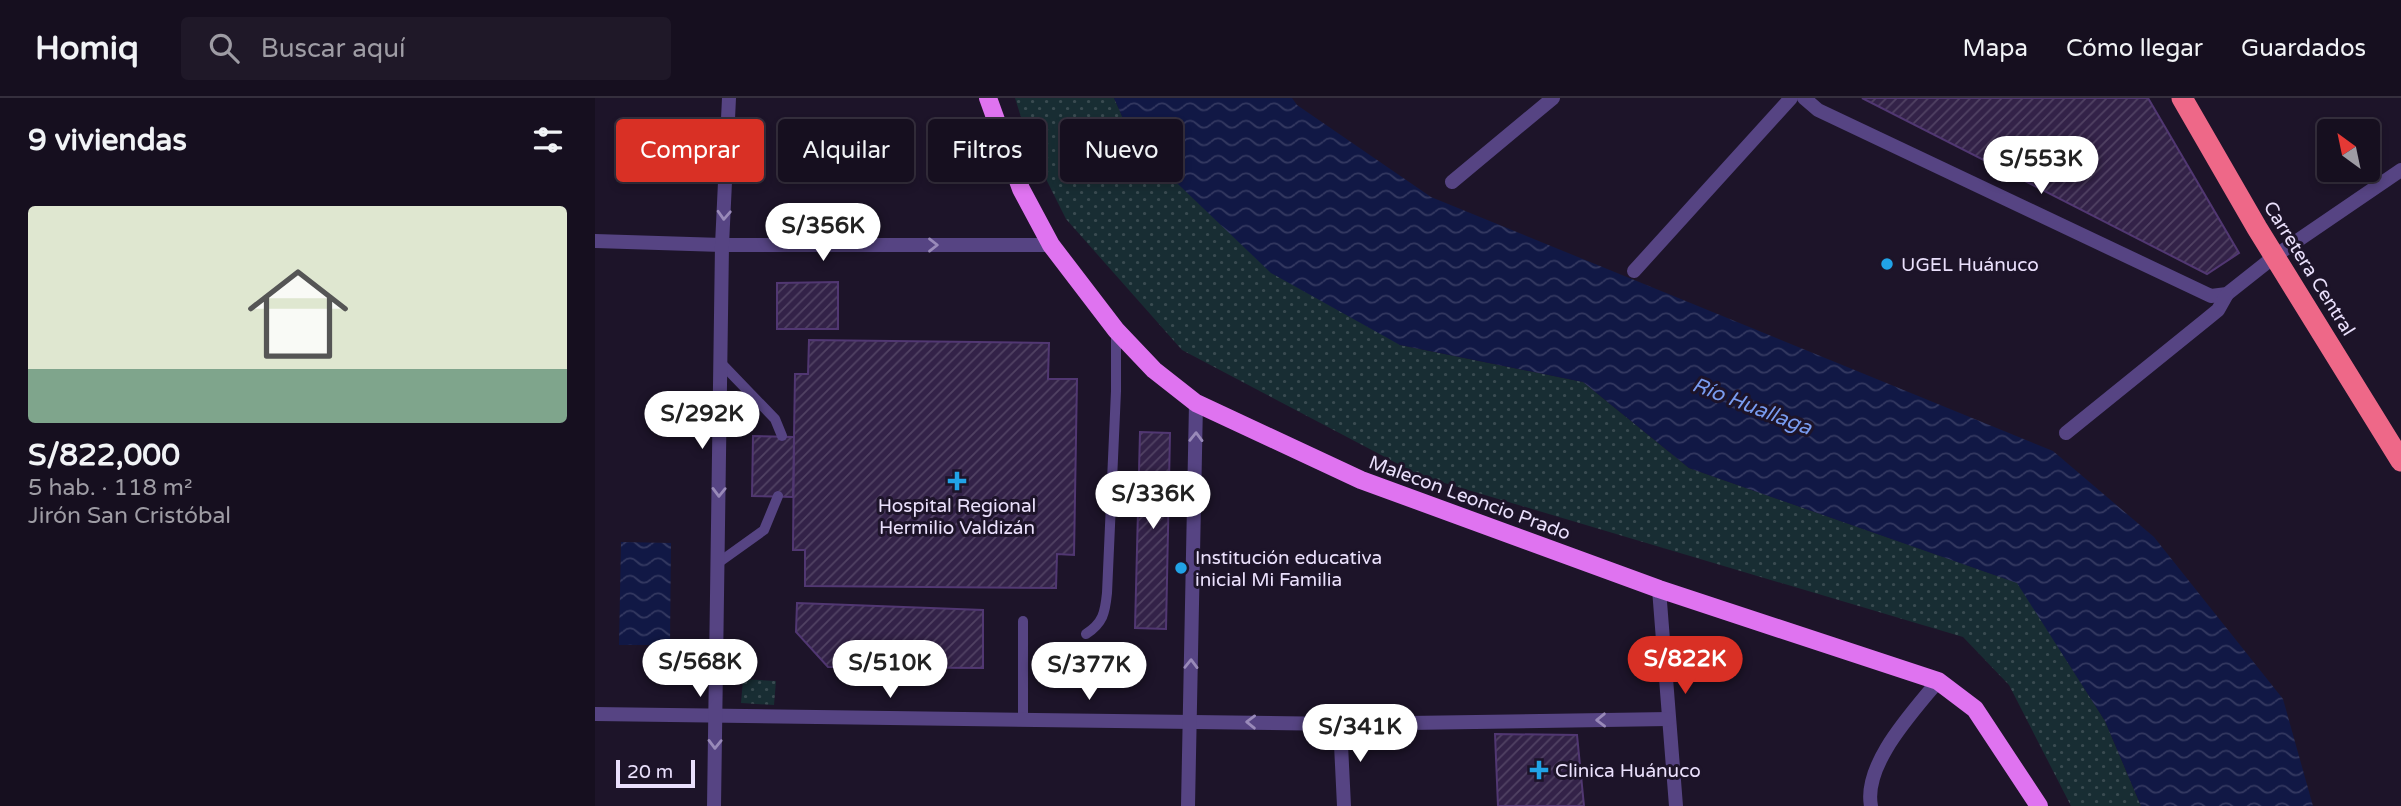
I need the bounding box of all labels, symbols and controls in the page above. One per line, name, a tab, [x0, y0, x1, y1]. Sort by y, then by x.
search box	[181, 17, 671, 80]
text: Homiq	[35, 29, 139, 68]
icon: search	[205, 29, 243, 67]
text: Buscar aquí	[261, 33, 406, 64]
text: Mapa	[1963, 34, 2028, 63]
text: Cómo llegar	[2066, 34, 2203, 63]
text: Guardados	[2241, 34, 2366, 63]
chip: Comprar	[616, 119, 764, 182]
chip: Alquilar	[778, 119, 914, 182]
chip: Filtros	[928, 119, 1046, 182]
chip: Nuevo	[1060, 119, 1183, 182]
north arrow	[2317, 119, 2380, 182]
map controls	[2317, 119, 2380, 182]
icon: filters	[529, 121, 567, 159]
text: 9 viviendas	[28, 122, 187, 159]
pin: S/553K	[1984, 136, 2098, 196]
text: S/553K	[1999, 145, 2083, 173]
street label: Carretera Central	[2259, 197, 2359, 340]
pin: S/356K	[766, 204, 880, 263]
one-way arrow	[716, 210, 731, 221]
text: S/356K	[781, 212, 865, 240]
one-way arrow	[928, 237, 938, 253]
icon: home	[235, 251, 361, 377]
place label: UGEL Huánuco	[1901, 254, 2039, 276]
marker: UGEL Huánuco	[1879, 256, 1895, 272]
water label: Río Huallaga	[1689, 372, 1816, 441]
pin: S/292K	[645, 392, 759, 451]
text: S/292K	[660, 400, 744, 428]
one-way arrow	[1188, 431, 1203, 442]
text: S/822,000	[28, 437, 180, 474]
street label: Malecon Leoncio Prado	[1366, 451, 1573, 545]
marker: Hospital Regional Hermilio Valdizán	[947, 471, 967, 491]
pin: S/336K	[1096, 472, 1210, 531]
text: 5 hab. · 118 m²	[28, 474, 193, 502]
text: S/336K	[1111, 480, 1195, 508]
one-way arrow	[711, 487, 727, 497]
place label: Hospital Regional Hermilio Valdizán	[878, 495, 1036, 539]
text: Jirón San Cristóbal	[28, 502, 231, 530]
place label: Institución educativa inicial Mi Familia	[1195, 547, 1382, 591]
marker: Institución educativa inicial Mi Familia	[1173, 560, 1189, 576]
pin: S/822K	[1628, 636, 1742, 696]
pin: S/568K	[643, 640, 757, 699]
pin: S/510K	[833, 640, 947, 700]
pin: S/377K	[1032, 642, 1146, 702]
text: S/822K	[1644, 645, 1726, 673]
text: S/568K	[658, 648, 742, 676]
text: S/510K	[848, 649, 932, 677]
text: S/377K	[1047, 651, 1131, 679]
one-way arrow	[1183, 659, 1198, 670]
pin: S/341K	[1303, 704, 1417, 764]
text: S/341K	[1318, 713, 1402, 741]
one-way arrow	[1595, 713, 1606, 728]
one-way arrow	[1245, 714, 1256, 729]
one-way arrow	[707, 739, 723, 749]
scale bar	[616, 757, 695, 789]
marker: Clinica Huánuco	[1529, 760, 1549, 780]
place label: Clinica Huánuco	[1555, 760, 1701, 782]
text: 20 m	[627, 761, 673, 783]

